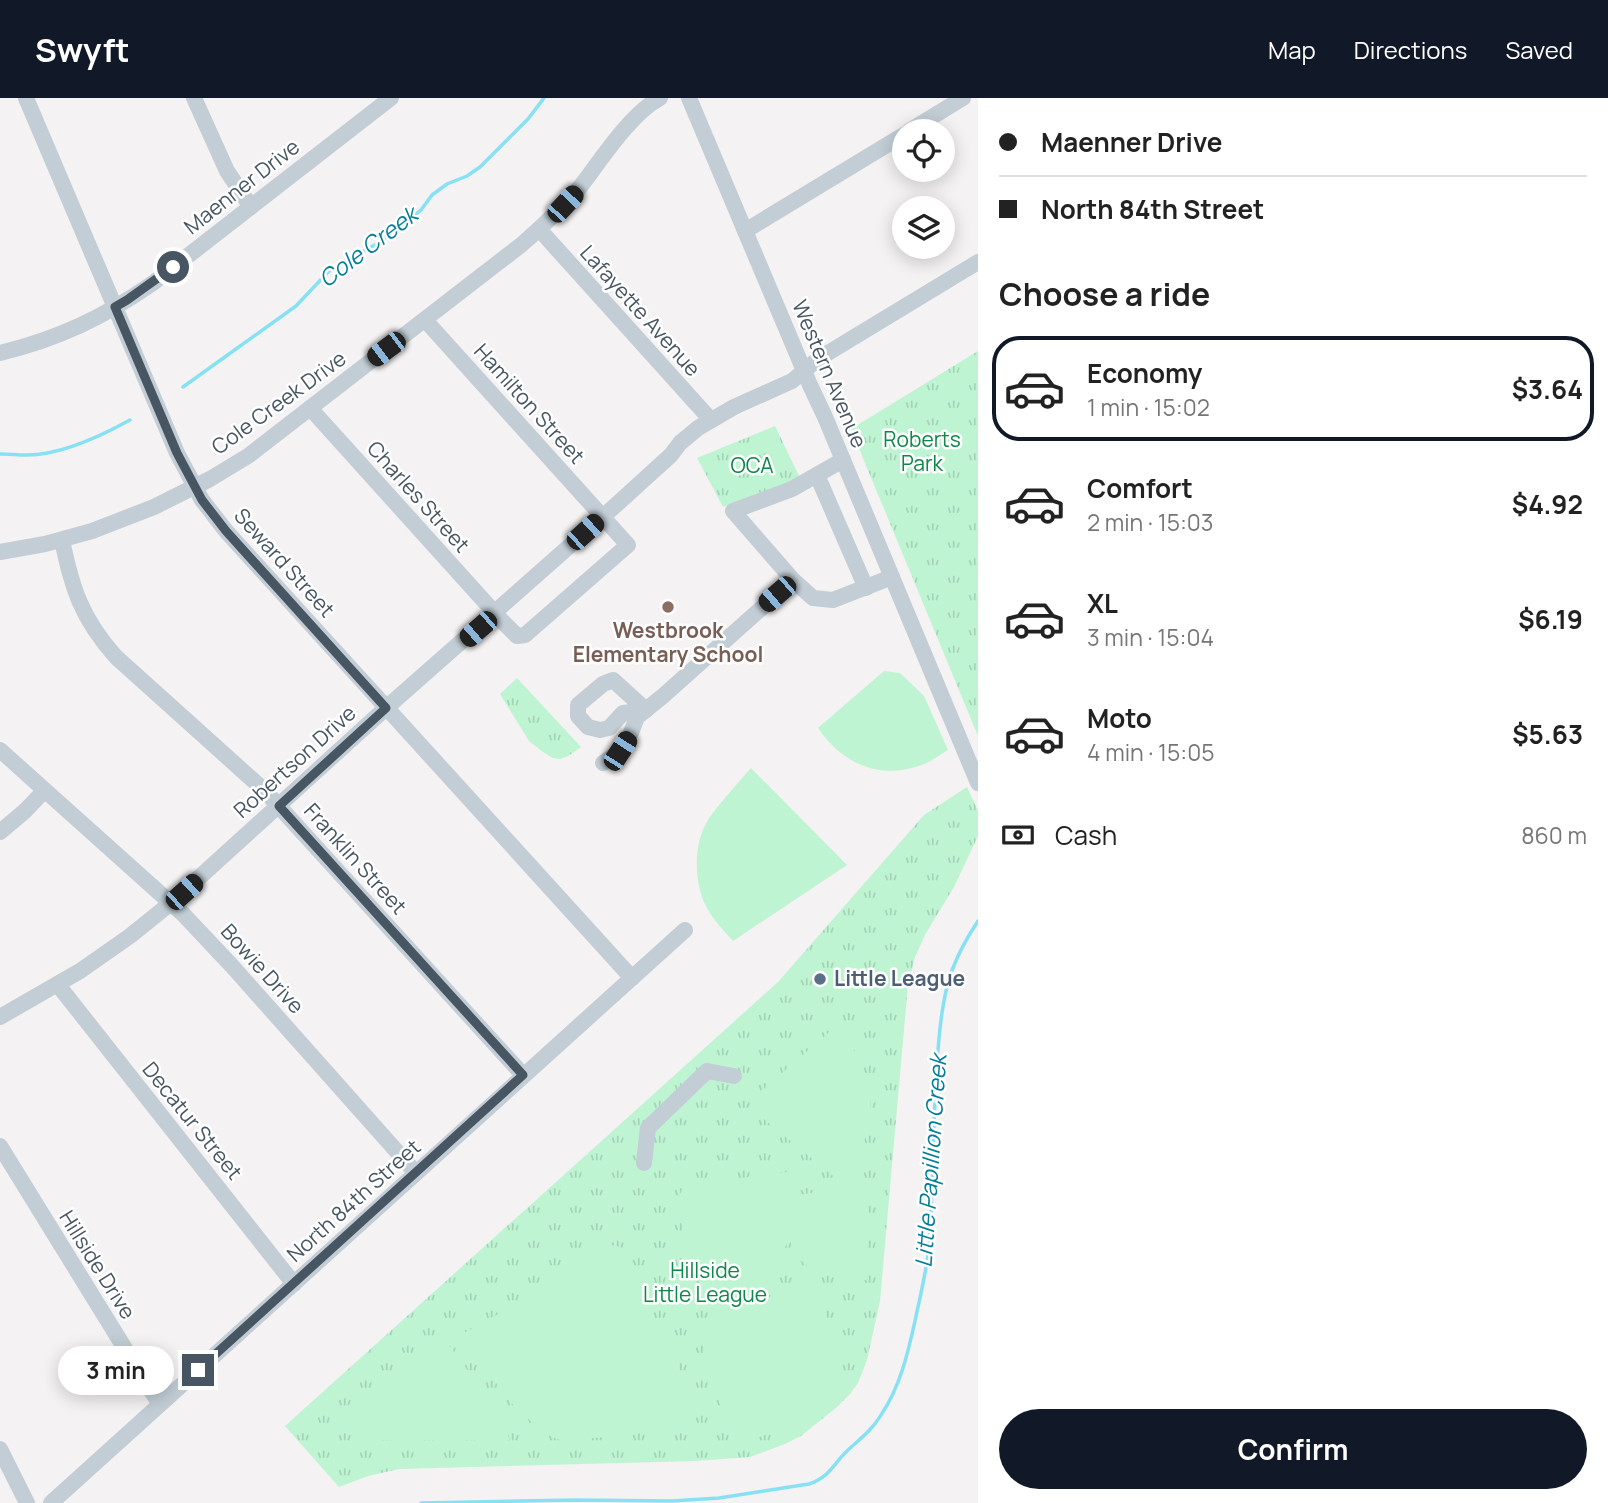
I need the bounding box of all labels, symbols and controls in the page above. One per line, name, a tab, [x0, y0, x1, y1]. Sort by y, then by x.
text: Swyft	[35, 27, 130, 72]
text: Map	[1268, 33, 1316, 66]
text: Directions	[1354, 33, 1467, 66]
text: Saved	[1505, 33, 1573, 66]
map controls	[892, 119, 955, 259]
button: locate	[892, 119, 955, 182]
text: Maenner Drive	[1041, 124, 1222, 160]
street label: Maenner Drive	[178, 132, 305, 240]
car	[543, 181, 588, 227]
text: North 84th Street	[1041, 191, 1264, 227]
water label: Cole Creek	[311, 196, 426, 294]
button: layers	[892, 196, 955, 259]
street label: Lafayette Avenue	[574, 239, 707, 382]
route start	[157, 251, 189, 283]
text: Choose a ride	[999, 272, 1210, 316]
street label: Western Avenue	[786, 295, 874, 452]
car	[363, 328, 410, 370]
street label: Hamilton Street	[468, 337, 591, 469]
street label: Cole Creek Drive	[206, 344, 351, 460]
text: Economy	[1087, 355, 1202, 391]
icon: car	[1003, 357, 1066, 420]
text: $3.64	[1512, 371, 1583, 407]
text: 1 min · 15:02	[1087, 391, 1210, 423]
park label: Roberts Park	[883, 425, 961, 477]
street label: Charles Street	[361, 435, 476, 558]
park label: OCA	[730, 451, 774, 479]
text: Comfort	[1087, 470, 1193, 506]
icon: car	[1003, 472, 1066, 535]
text: $4.92	[1512, 486, 1583, 522]
street label: Seward Street	[228, 502, 341, 623]
text: 2 min · 15:03	[1087, 506, 1214, 538]
car	[563, 510, 608, 554]
car	[755, 572, 800, 616]
text: XL	[1087, 585, 1118, 621]
icon: car	[1003, 587, 1066, 650]
marker: Westbrook Elementary School	[660, 599, 676, 615]
text: $6.19	[1518, 601, 1583, 637]
car	[456, 607, 501, 651]
place label: Westbrook Elementary School	[573, 616, 763, 668]
text: 3 min · 15:04	[1087, 621, 1214, 653]
street label: Robertson Drive	[227, 699, 362, 824]
text: Moto	[1087, 700, 1152, 736]
icon: car	[1003, 702, 1066, 765]
text: $5.63	[1512, 716, 1583, 752]
car	[600, 728, 641, 774]
text: 4 min · 15:05	[1087, 736, 1215, 768]
street label: Franklin Street	[298, 797, 413, 920]
icon: cash	[999, 816, 1037, 854]
text: Cash	[1055, 817, 1117, 853]
text: 860 m	[1521, 819, 1587, 851]
car	[162, 870, 207, 914]
street label: Bowie Drive	[215, 918, 310, 1019]
place label: Little League	[834, 964, 965, 992]
marker: Little League	[812, 971, 828, 987]
water label: Little Papillion Creek	[907, 1050, 954, 1269]
street label: Decatur Street	[137, 1056, 249, 1185]
street label: North 84th Street	[280, 1133, 426, 1268]
street label: Hillside Drive	[53, 1205, 142, 1324]
park label: Hillside Little League	[643, 1256, 767, 1308]
callout: 3 min	[58, 1346, 174, 1394]
text: 3 min	[86, 1354, 146, 1386]
route end	[182, 1354, 214, 1386]
button: Confirm	[999, 1409, 1587, 1489]

